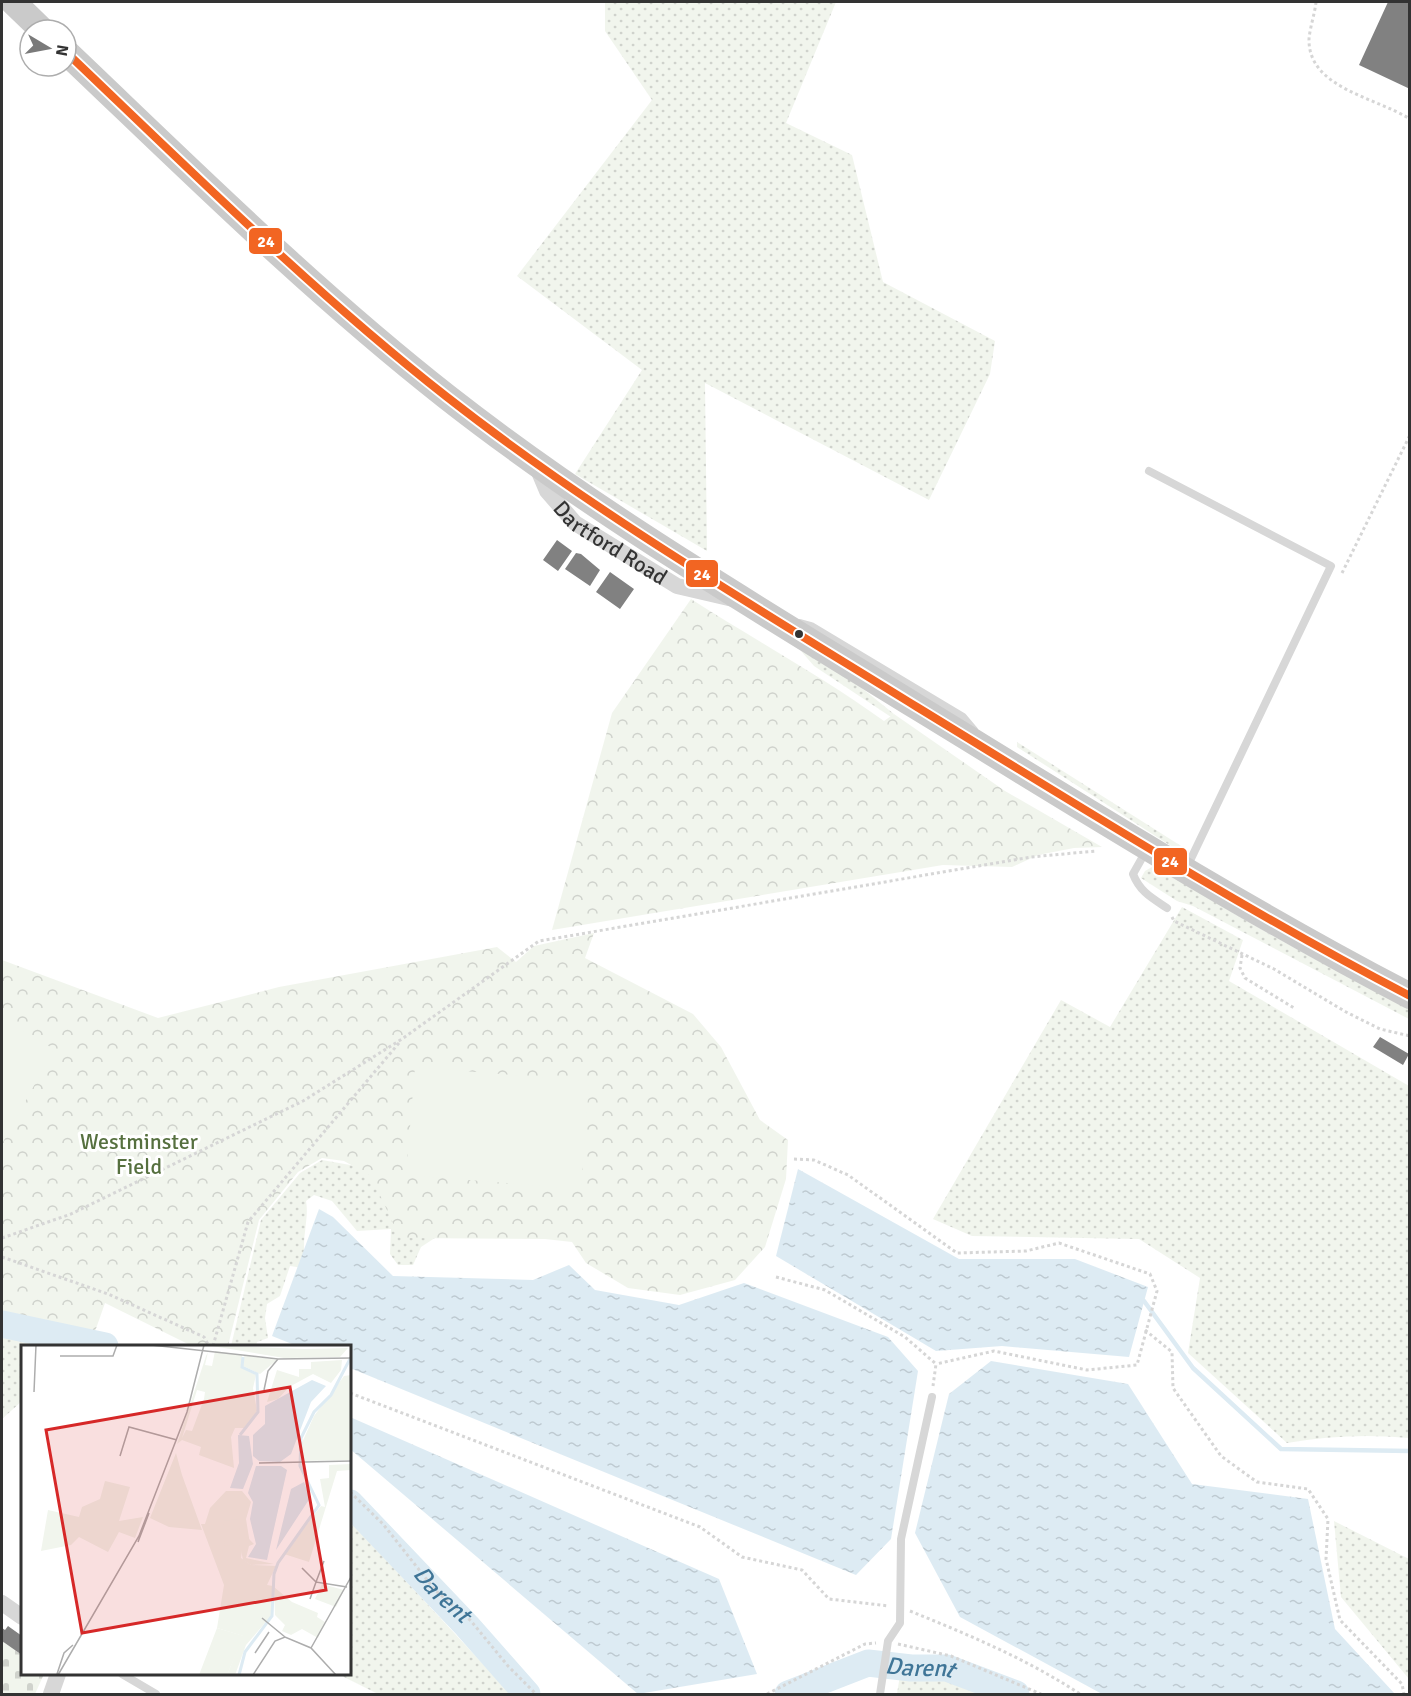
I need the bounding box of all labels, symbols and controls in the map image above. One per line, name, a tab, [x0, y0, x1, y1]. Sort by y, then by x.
north arrow	[18, 18, 78, 78]
text: N	[51, 43, 73, 58]
line badge: 24	[248, 227, 283, 255]
text: 24	[257, 232, 275, 252]
street label: Dartford Road	[547, 495, 672, 591]
line badge: 24	[685, 559, 719, 588]
text: 24	[693, 565, 711, 585]
unlabelled marker	[793, 628, 805, 640]
line badge: 24	[1153, 847, 1188, 876]
text: 24	[1161, 852, 1179, 872]
park label: Westminster Field	[80, 1128, 198, 1180]
inset map	[21, 1345, 351, 1675]
water label: Darent	[407, 1560, 479, 1631]
water label: Darent	[884, 1650, 962, 1686]

